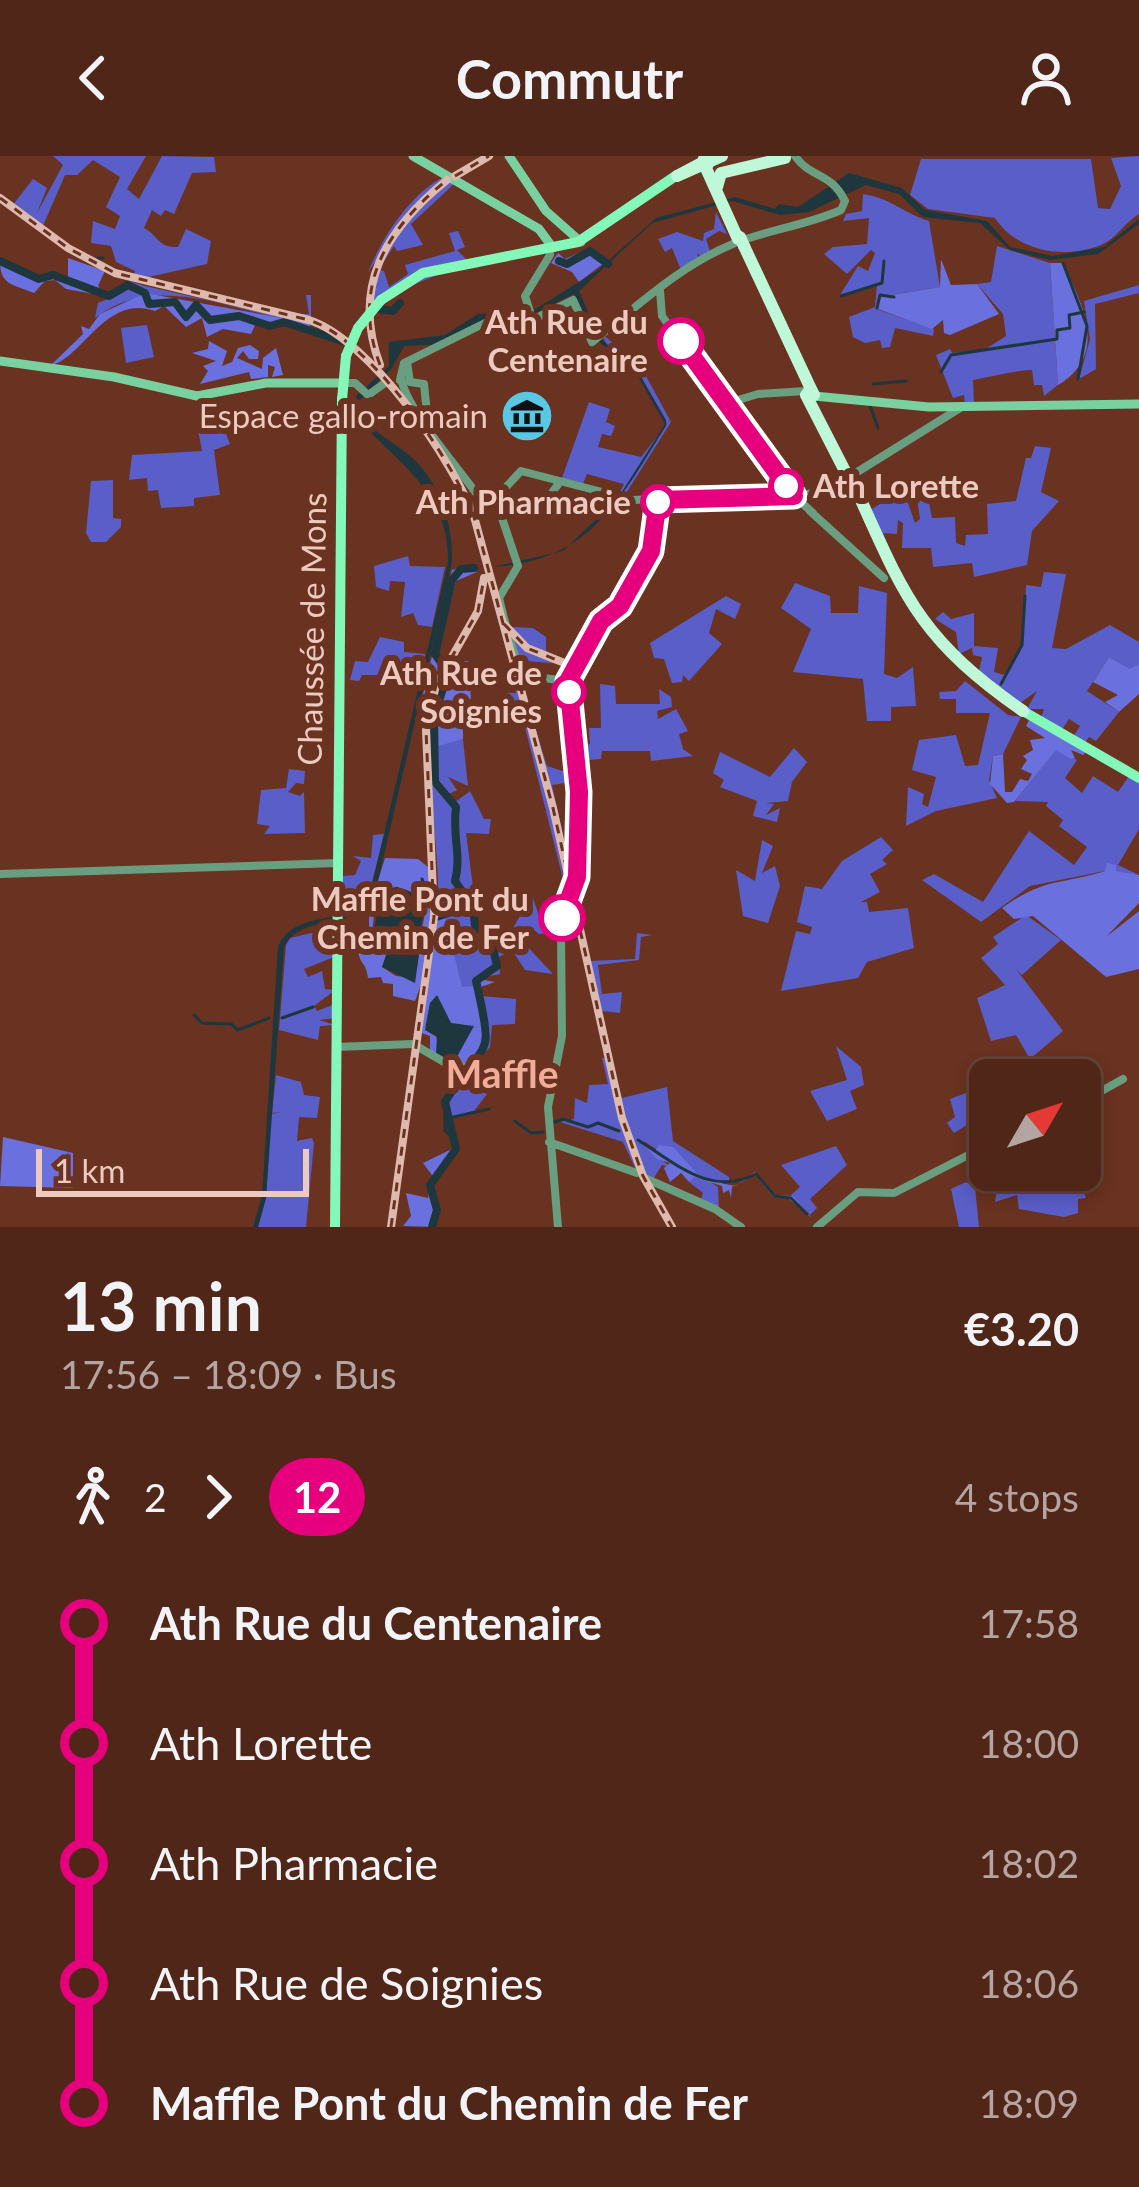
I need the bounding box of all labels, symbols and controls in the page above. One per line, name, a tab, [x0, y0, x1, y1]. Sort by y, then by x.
icon: back	[60, 45, 126, 111]
icon: person	[1013, 45, 1079, 111]
text: Commutr	[456, 46, 683, 111]
place label: Ath Rue du Centenaire	[484, 301, 648, 379]
marker: Ath Rue du Centenaire	[659, 319, 703, 363]
museum icon: Espace gallo-romain	[499, 388, 555, 444]
place label: Espace gallo-romain	[199, 395, 488, 435]
place label: Ath Lorette	[812, 465, 979, 505]
marker: Ath Lorette	[770, 470, 802, 502]
place label: Ath Pharmacie	[415, 481, 631, 521]
marker: Ath Pharmacie	[642, 486, 674, 518]
street label: Chaussée de Mons	[289, 492, 333, 766]
place label: Ath Rue de Soignies	[379, 652, 542, 730]
marker: Ath Rue de Soignies	[553, 676, 585, 708]
place label: Maffle Pont du Chemin de Fer	[311, 878, 530, 956]
marker: Maffle Pont du Chemin de Fer	[540, 896, 584, 940]
district label: Maffle	[445, 1050, 559, 1096]
north arrow	[969, 1059, 1101, 1191]
map controls	[969, 1059, 1101, 1191]
scale bar	[36, 1143, 309, 1196]
text: 1 km	[54, 1150, 126, 1190]
text: 13 min	[60, 1266, 262, 1345]
text: €3.20	[964, 1302, 1079, 1356]
text: 17:56 – 18:09 · Bus	[60, 1351, 397, 1397]
icon: walk	[60, 1464, 126, 1530]
icon: forward	[185, 1464, 251, 1530]
text: 12	[293, 1472, 341, 1522]
text: 2	[144, 1474, 167, 1520]
text: 4 stops	[955, 1474, 1079, 1520]
text: Ath Rue du Centenaire	[150, 1596, 602, 1650]
text: 17:58	[979, 1600, 1079, 1646]
text: Ath Lorette	[150, 1716, 372, 1770]
text: 18:00	[979, 1720, 1079, 1766]
text: Ath Pharmacie	[150, 1836, 438, 1890]
text: 18:02	[979, 1840, 1079, 1886]
text: Ath Rue de Soignies	[150, 1956, 543, 2010]
text: 18:06	[979, 1960, 1079, 2006]
text: Maffle Pont du Chemin de Fer	[150, 2076, 748, 2130]
text: 18:09	[979, 2080, 1079, 2126]

